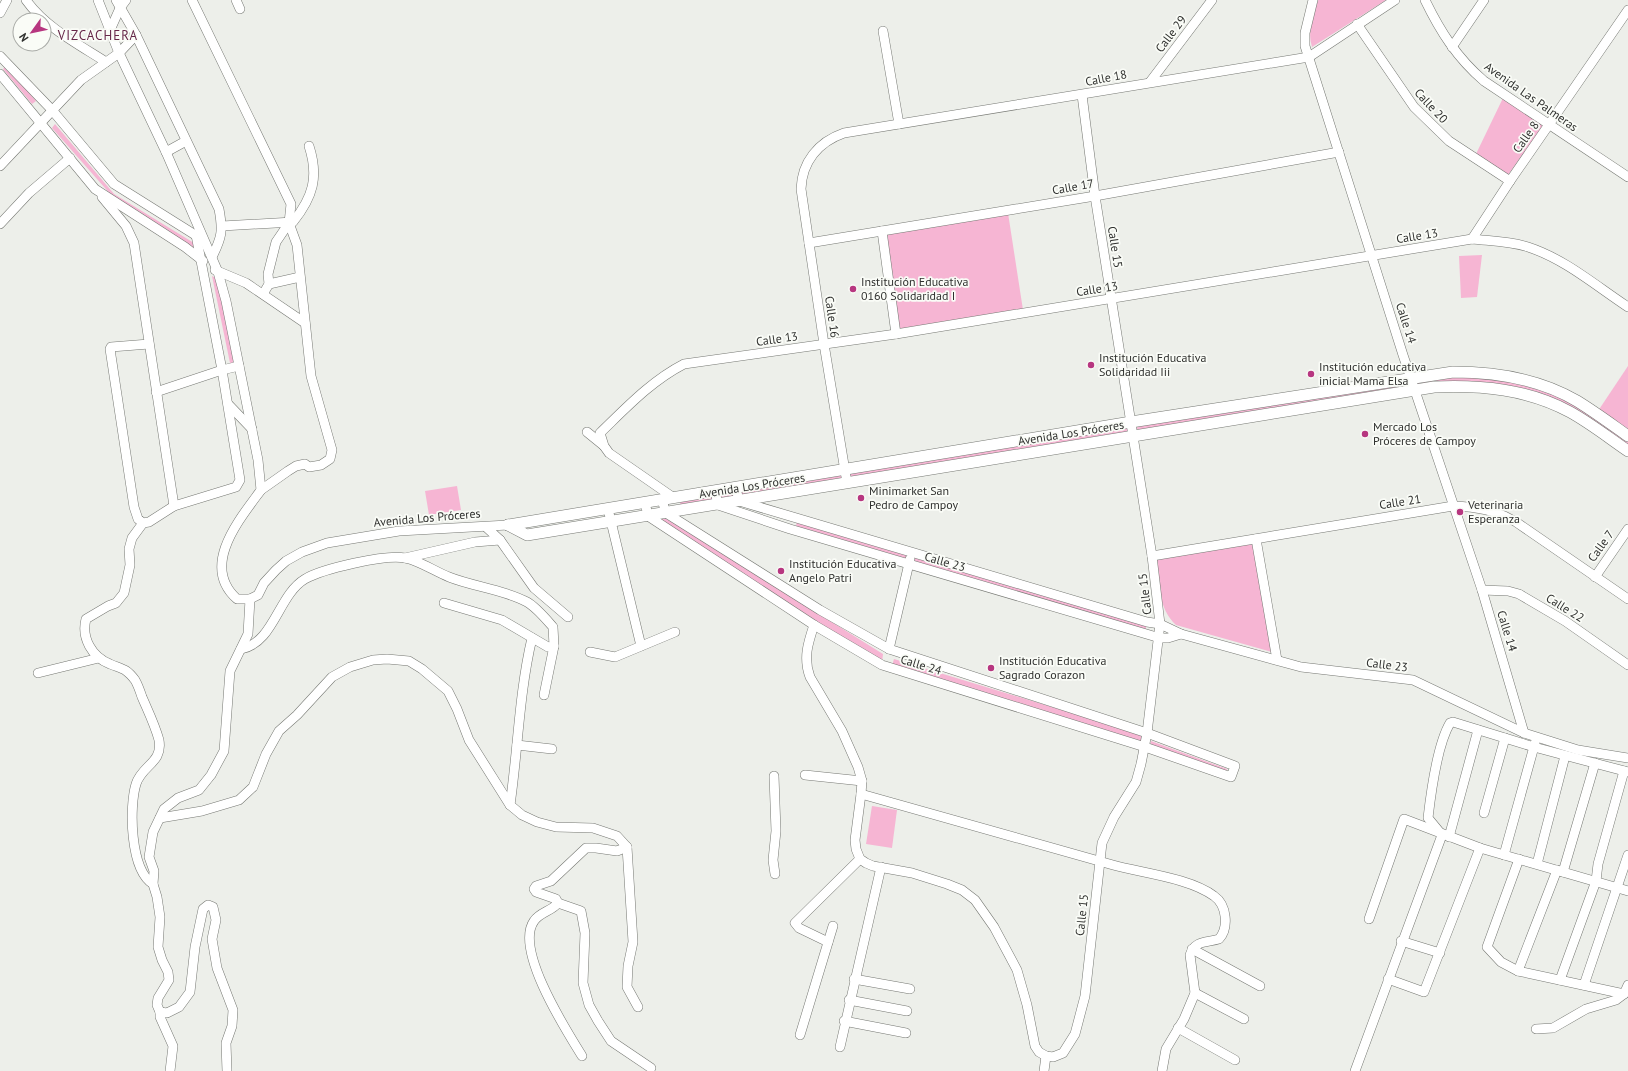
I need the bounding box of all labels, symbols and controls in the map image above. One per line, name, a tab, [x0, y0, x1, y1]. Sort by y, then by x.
north arrow	[12, 12, 52, 52]
street label: Calle 29	[1152, 12, 1189, 55]
district label: VIZCACHERA	[57, 27, 138, 44]
text: N	[16, 31, 31, 44]
street label: Avenida Las Palmeras	[1482, 59, 1581, 134]
street label: Calle 18	[1084, 66, 1128, 89]
street label: Calle 20	[1412, 85, 1451, 126]
street label: Calle 8	[1509, 118, 1542, 156]
street label: Calle 17	[1051, 175, 1095, 198]
street label: Calle 15	[1105, 225, 1126, 269]
street label: Calle 13	[1395, 225, 1439, 246]
place label: Institución Educativa 0160 Solidaridad I	[861, 274, 969, 303]
street label: Calle 13	[1075, 278, 1119, 299]
marker: Institución Educativa 0160 Solidaridad I	[848, 284, 858, 294]
street label: Calle 16	[822, 295, 843, 339]
street label: Calle 14	[1393, 301, 1420, 346]
street label: Calle 13	[755, 328, 799, 349]
place label: Institución Educativa Solidaridad Iii	[1099, 350, 1207, 379]
place label: Institución educativa inicial Mama Elsa	[1319, 359, 1426, 388]
marker: Institución Educativa Solidaridad Iii	[1086, 360, 1096, 370]
marker: Institución educativa inicial Mama Elsa	[1306, 369, 1316, 379]
street label: Avenida Los Próceres	[1017, 417, 1125, 448]
place label: Mercado Los Próceres de Campoy	[1373, 419, 1476, 448]
marker: Mercado Los Próceres de Campoy	[1360, 429, 1370, 439]
street label: Avenida Los Próceres	[698, 470, 806, 501]
place label: Minimarket San Pedro de Campoy	[869, 483, 958, 512]
street label: Calle 21	[1378, 491, 1422, 512]
marker: Minimarket San Pedro de Campoy	[856, 493, 866, 503]
place label: Veterinaria Esperanza	[1467, 497, 1523, 526]
street label: Avenida Los Próceres	[373, 505, 481, 530]
marker: Veterinaria Esperanza	[1455, 507, 1465, 517]
street label: Calle 7	[1584, 527, 1617, 565]
street label: Calle 23	[923, 549, 967, 575]
place label: Institución Educativa Angelo Patri	[789, 556, 897, 585]
marker: Institución Educativa Angelo Patri	[776, 566, 786, 576]
street label: Calle 15	[1135, 572, 1155, 616]
street label: Calle 22	[1543, 590, 1587, 625]
street label: Calle 14	[1494, 609, 1521, 654]
street label: Calle 24	[899, 651, 944, 678]
place label: Institución Educativa Sagrado Corazon	[999, 653, 1107, 682]
street label: Calle 23	[1365, 655, 1409, 675]
marker: Institución Educativa Sagrado Corazon	[986, 663, 996, 673]
street label: Calle 15	[1072, 893, 1091, 937]

